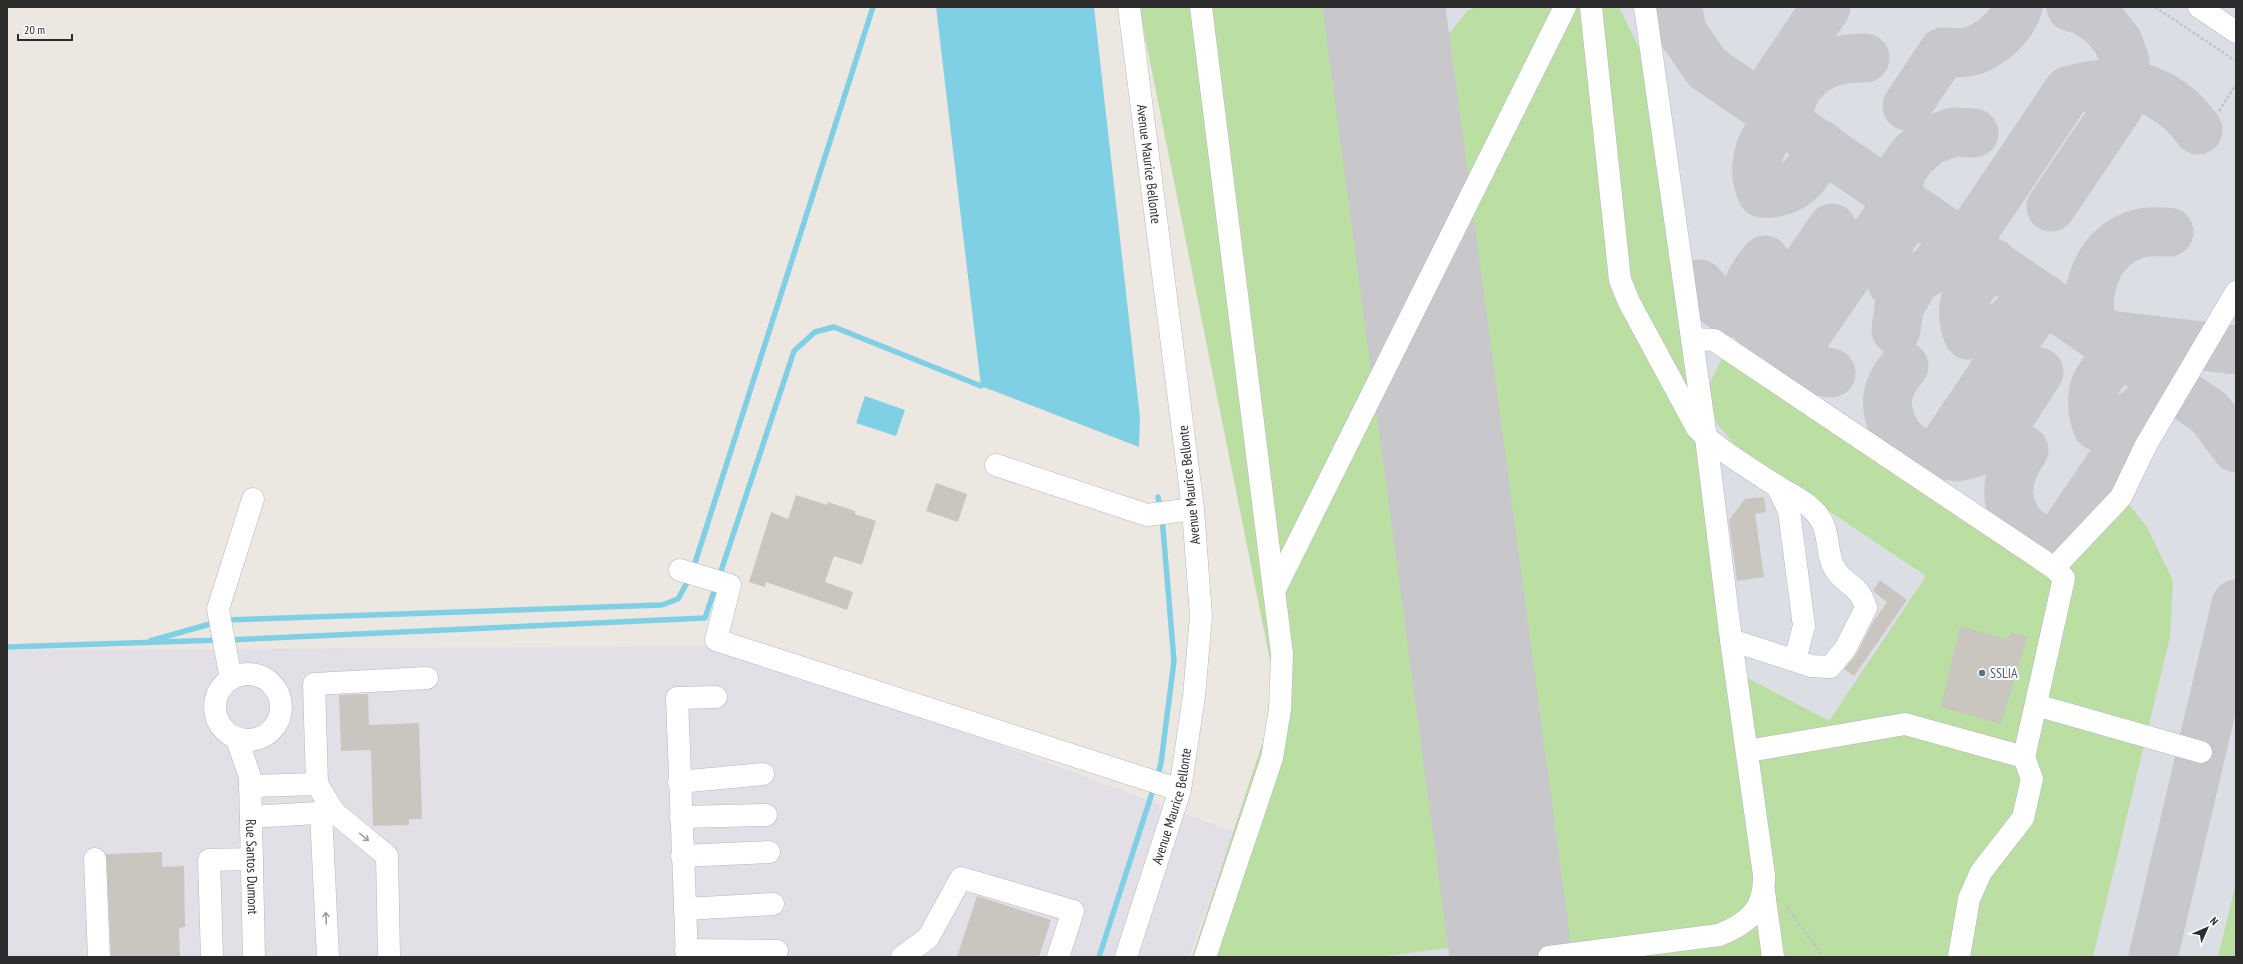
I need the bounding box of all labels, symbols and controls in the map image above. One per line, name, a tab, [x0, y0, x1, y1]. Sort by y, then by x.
scale bar	[18, 16, 72, 42]
text: 20 m	[24, 22, 45, 37]
street label: Avenue Maurice Bellonte	[1133, 103, 1165, 225]
street label: Avenue Maurice Bellonte	[1174, 424, 1204, 546]
place label: SSLIA	[1990, 664, 2018, 682]
marker: SSLIA	[1977, 668, 1987, 678]
street label: Avenue Maurice Bellonte	[1148, 746, 1195, 867]
street label: Rue Santos Dumont	[242, 819, 262, 915]
one-way arrow	[359, 832, 369, 841]
north arrow	[2187, 908, 2227, 948]
one-way arrow	[322, 912, 329, 925]
text: N	[2207, 914, 2221, 928]

